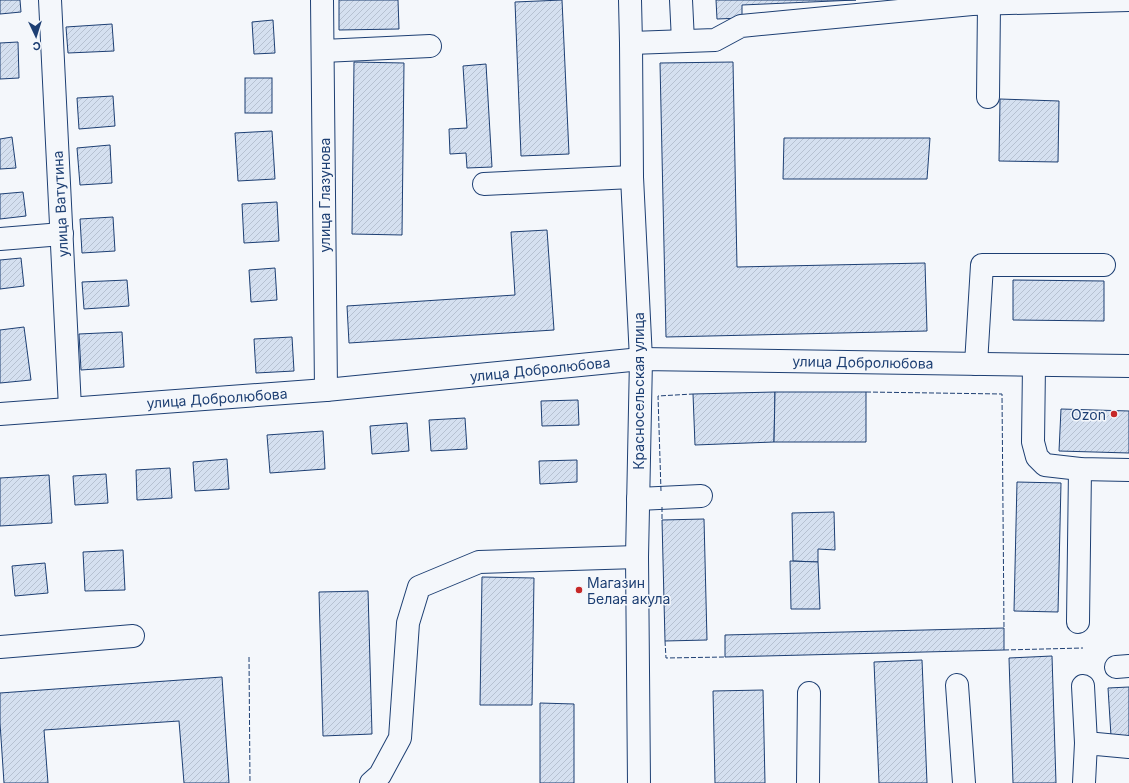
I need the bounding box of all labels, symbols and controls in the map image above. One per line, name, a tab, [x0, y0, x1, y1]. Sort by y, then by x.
north arrow	[16, 16, 56, 56]
text: С	[32, 39, 41, 53]
street label: улица Глазунова	[316, 138, 333, 252]
street label: улица Ватутина	[49, 150, 71, 258]
street label: Красносельская улица	[630, 312, 647, 470]
street label: улица Добролюбова	[792, 352, 934, 372]
street label: улица Добролюбова	[469, 353, 611, 385]
street label: улица Добролюбова	[146, 385, 288, 411]
place label: Ozon	[1071, 406, 1106, 423]
marker: Ozon	[1109, 409, 1119, 419]
place label: Магазин Белая акула	[587, 574, 670, 607]
marker: Магазин Белая акула	[574, 585, 584, 595]

